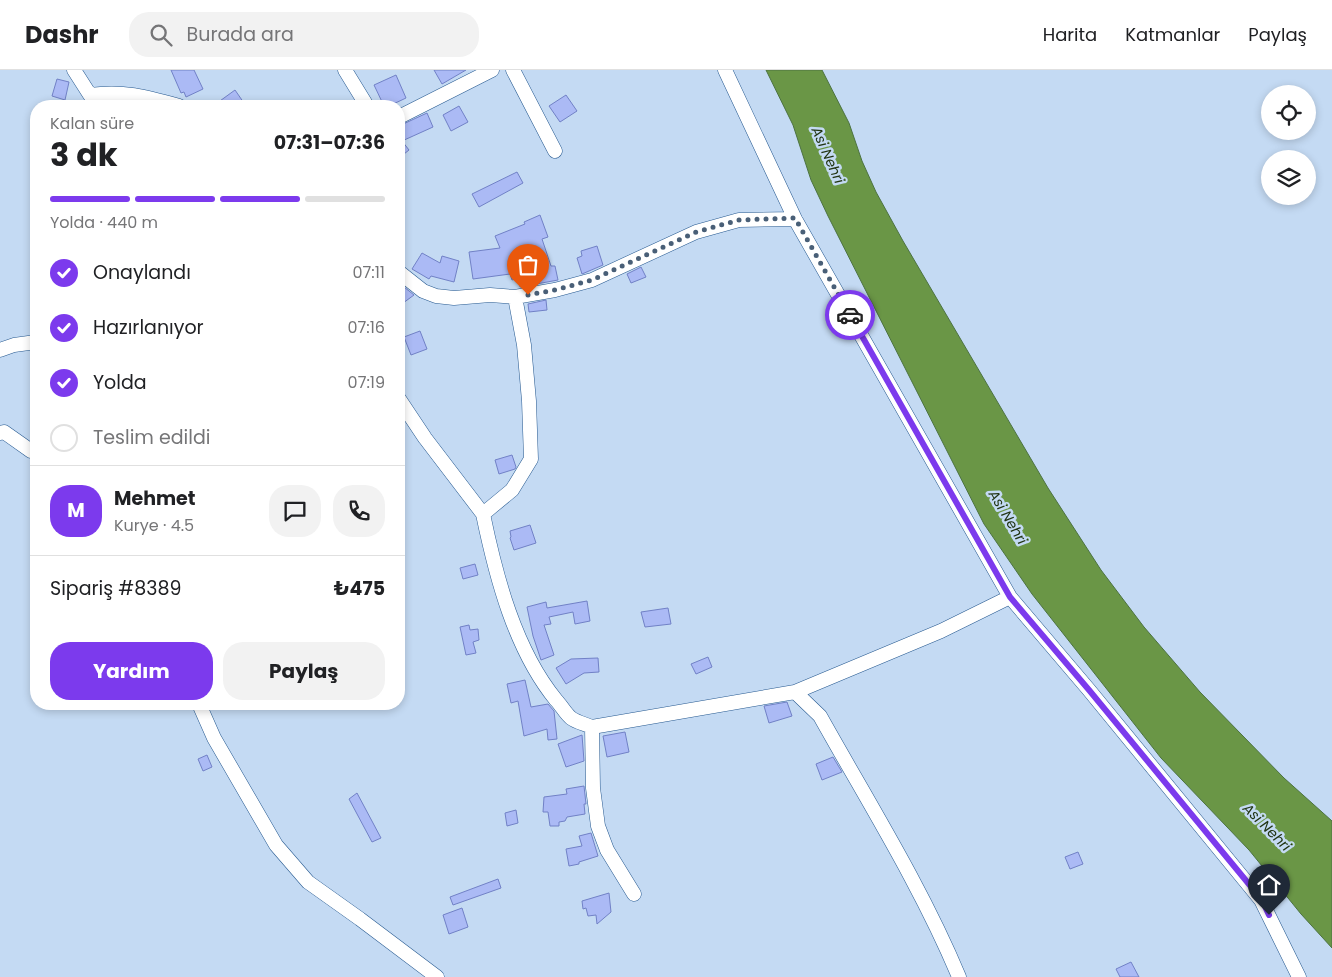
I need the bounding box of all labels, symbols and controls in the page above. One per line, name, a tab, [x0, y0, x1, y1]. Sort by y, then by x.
search box	[129, 12, 479, 57]
text: Dashr	[25, 18, 99, 51]
icon: search	[147, 21, 175, 49]
text: Burada ara	[187, 21, 294, 48]
text: Harita	[1043, 22, 1097, 47]
text: Katmanlar	[1125, 22, 1220, 47]
text: Paylaş	[1248, 22, 1307, 47]
map controls	[1261, 85, 1316, 205]
button: locate	[1261, 85, 1316, 140]
text: Kalan süre	[50, 112, 134, 135]
water label: Asi Nehri	[806, 122, 850, 187]
text: 07:31–07:36	[274, 129, 385, 156]
text: 3 dk	[50, 132, 118, 177]
button: layers	[1261, 150, 1316, 205]
text: Yolda · 440 m	[50, 211, 158, 234]
pin	[507, 244, 549, 295]
icon: bag	[514, 251, 542, 279]
icon: check	[50, 259, 78, 287]
text: Onaylandı	[93, 259, 191, 286]
text: 07:11	[353, 261, 385, 284]
courier	[825, 290, 875, 340]
icon: car	[836, 301, 864, 329]
icon: check	[50, 314, 78, 342]
text: Hazırlanıyor	[93, 314, 204, 341]
text: 07:16	[348, 316, 385, 339]
icon: check	[50, 369, 78, 397]
text: Yolda	[93, 369, 147, 396]
text: 07:19	[348, 371, 385, 394]
text: Teslim edildi	[93, 424, 210, 451]
text: Mehmet	[114, 485, 196, 512]
button: chat	[269, 485, 321, 537]
button: phone	[333, 485, 385, 537]
water label: Asi Nehri	[983, 485, 1032, 549]
text: M	[67, 497, 85, 524]
text: Kurye · 4.5	[114, 514, 194, 537]
text: Sipariş #8389	[50, 575, 181, 602]
text: ₺475	[334, 575, 385, 602]
button: Yardım	[50, 642, 213, 700]
button: Paylaş	[223, 642, 385, 700]
water label: Asi Nehri	[1238, 798, 1296, 856]
pin	[1248, 864, 1290, 915]
icon: home	[1255, 871, 1283, 899]

